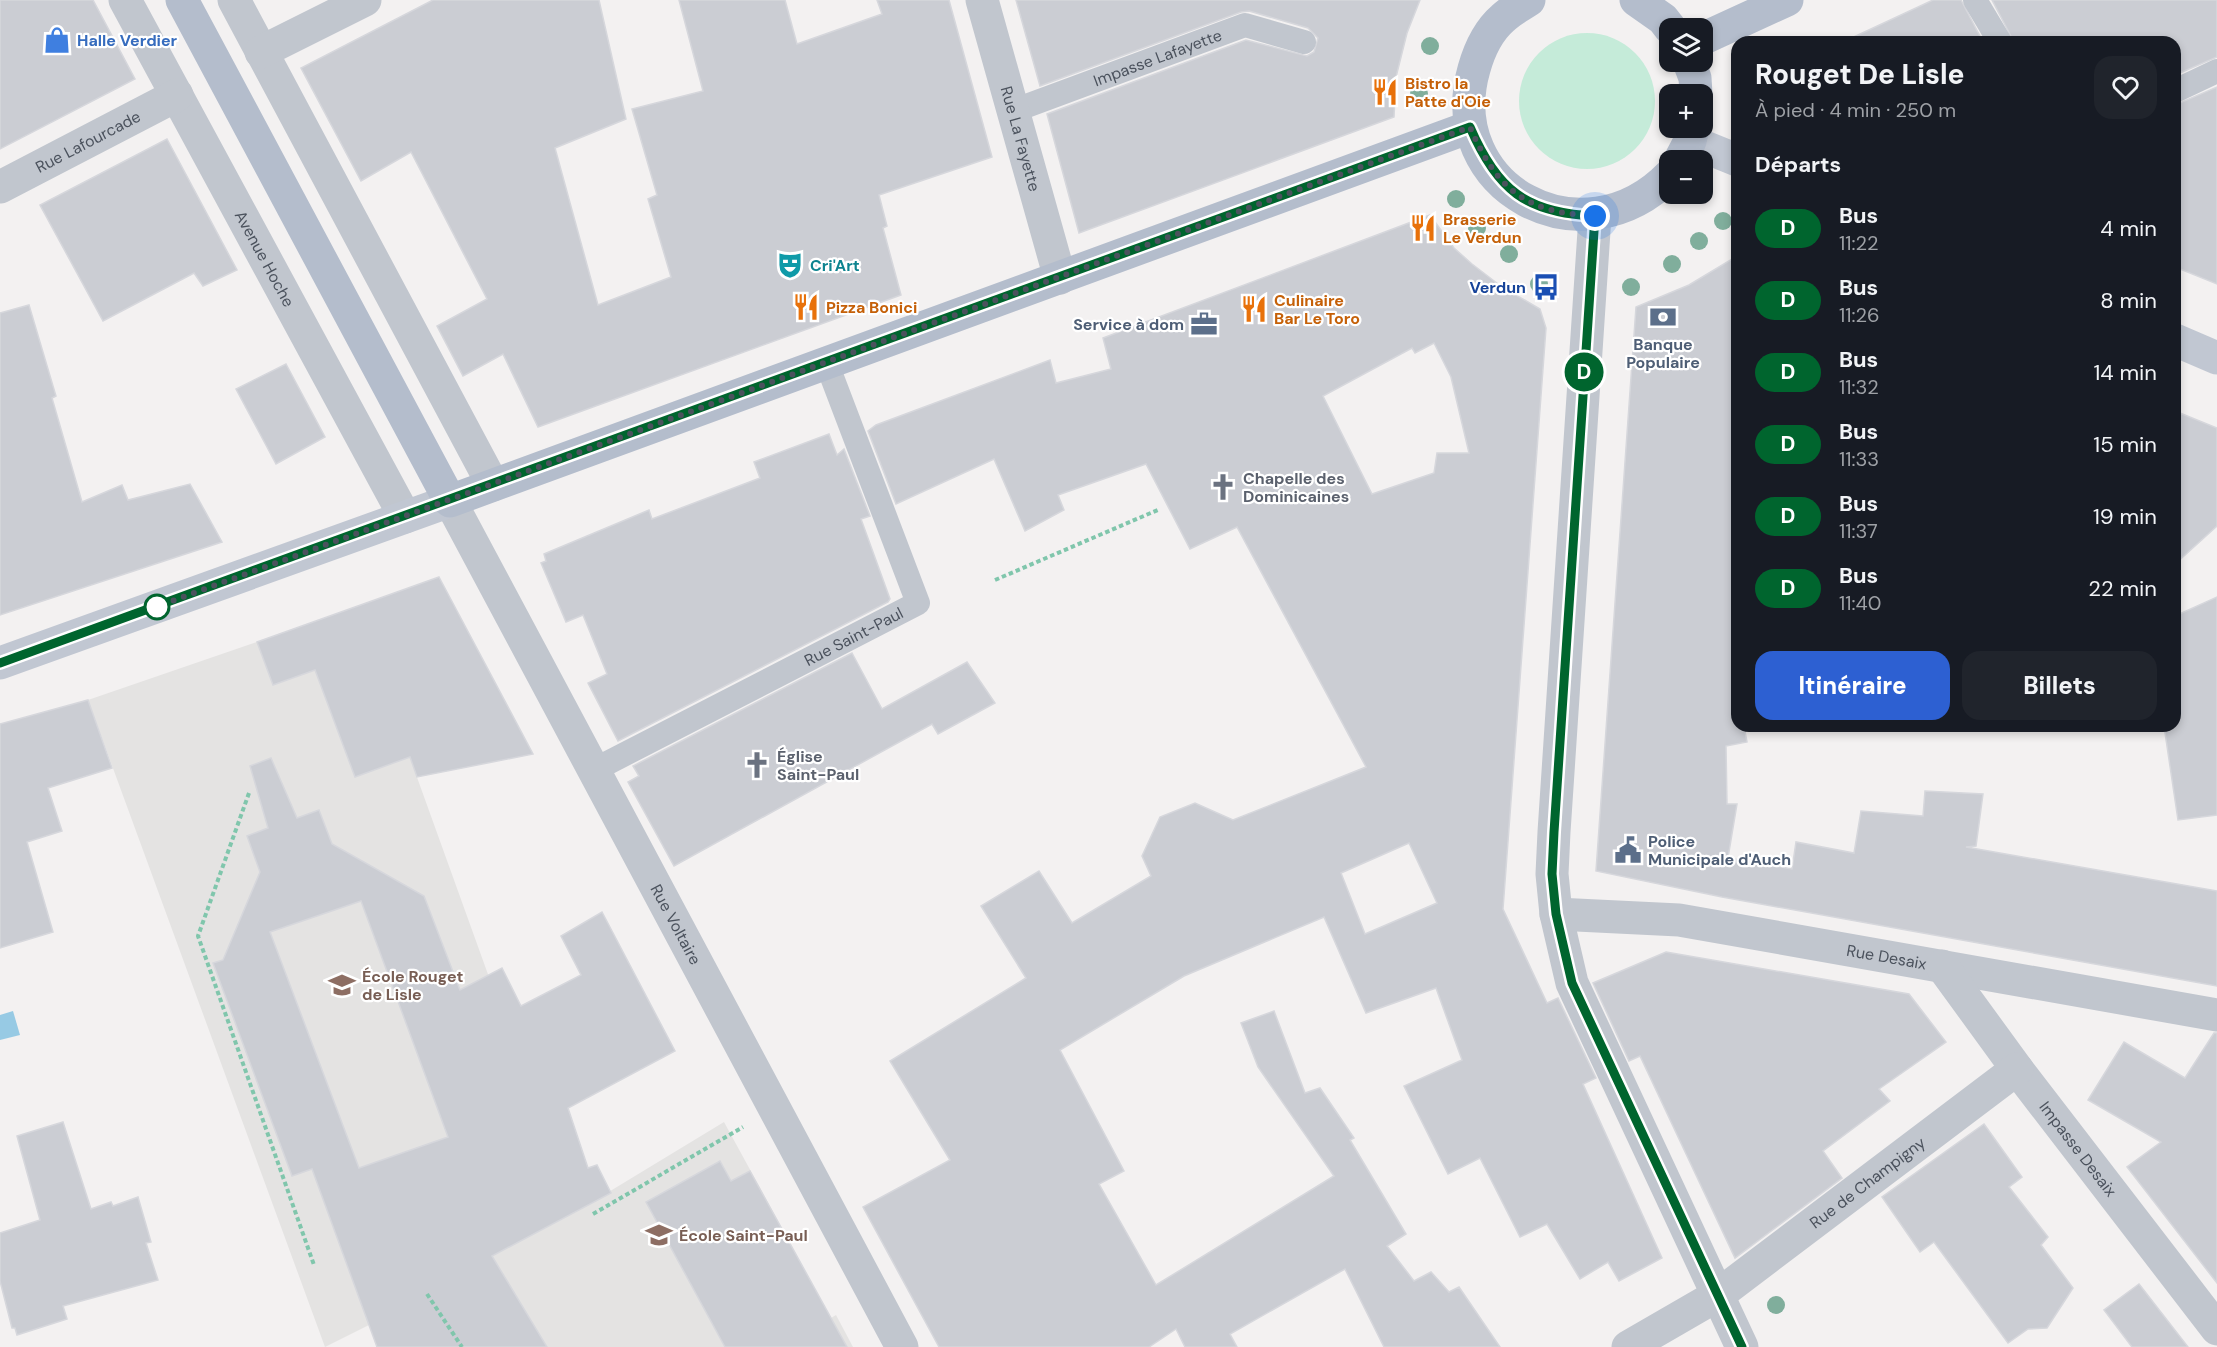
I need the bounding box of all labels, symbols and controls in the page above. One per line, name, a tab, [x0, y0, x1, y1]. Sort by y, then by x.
map controls	[1659, 18, 1713, 204]
button: layers	[1659, 18, 1713, 72]
street label: Impasse Lafayette	[1090, 24, 1225, 91]
shop icon: Halle Verdier	[42, 25, 72, 55]
place label: Halle Verdier	[77, 30, 178, 51]
text: Rouget De Lisle	[1755, 56, 1964, 93]
button: heart	[2094, 56, 2157, 119]
place label: Bistro la Patte d'Oie	[1405, 73, 1491, 112]
restaurant icon: Bistro la Patte d'Oie	[1370, 77, 1400, 107]
street label: Rue La Fayette	[996, 84, 1046, 194]
button: +	[1659, 84, 1713, 138]
text: À pied · 4 min · 250 m	[1755, 97, 1956, 123]
street label: Rue Lafourcade	[32, 105, 144, 177]
button: −	[1659, 150, 1713, 204]
text: Départs	[1755, 150, 1841, 179]
your location	[1580, 201, 1610, 231]
text: Bus	[1839, 201, 1878, 230]
street label: Avenue Hoche	[230, 207, 300, 310]
place label: Brasserie Le Verdun	[1443, 209, 1522, 248]
restaurant icon: Brasserie Le Verdun	[1408, 213, 1438, 243]
text: D	[1781, 214, 1795, 242]
text: 4 min	[2100, 214, 2157, 243]
text: 11:22	[1839, 230, 1879, 256]
theatre icon: Cri'Art	[775, 250, 805, 280]
place label: Cri'Art	[810, 255, 860, 276]
bus stop icon: Verdun	[1531, 272, 1561, 302]
text: Bus	[1839, 273, 1878, 302]
place label: Verdun	[1469, 277, 1526, 298]
text: D	[1781, 286, 1795, 314]
text: 8 min	[2100, 286, 2157, 315]
place label: Culinaire Bar Le Toro	[1274, 290, 1360, 329]
restaurant icon: Pizza Bonici	[791, 292, 821, 322]
restaurant icon: Culinaire Bar Le Toro	[1239, 294, 1269, 324]
place label: Pizza Bonici	[826, 297, 917, 318]
bank icon: Banque Populaire	[1648, 302, 1678, 332]
text: 11:26	[1839, 302, 1880, 328]
office icon: Service à dom	[1189, 309, 1219, 339]
place label: Service à dom	[1073, 314, 1184, 335]
place label: Banque Populaire	[1626, 334, 1700, 373]
text: Bus	[1839, 345, 1878, 374]
line badge: D	[1564, 352, 1604, 392]
text: D	[1577, 358, 1591, 386]
text: D	[1781, 358, 1795, 386]
text: 14 min	[2093, 358, 2157, 387]
text: 11:32	[1839, 374, 1879, 400]
text: Bus	[1839, 417, 1878, 446]
text: D	[1781, 430, 1795, 458]
text: 15 min	[2093, 430, 2157, 459]
text: 11:33	[1839, 446, 1879, 472]
place label: Chapelle des Dominicaines	[1243, 468, 1349, 507]
church icon: Chapelle des Dominicaines	[1208, 472, 1238, 502]
text: Bus	[1839, 489, 1878, 518]
text: D	[1781, 502, 1795, 530]
text: 19 min	[2093, 502, 2157, 531]
text: 11:37	[1839, 518, 1878, 544]
text: Bus	[1839, 561, 1878, 590]
text: D	[1781, 574, 1795, 602]
text: 22 min	[2088, 574, 2157, 603]
text: 11:40	[1839, 590, 1881, 616]
unlabelled marker	[144, 594, 170, 620]
street label: Rue Saint-Paul	[801, 602, 907, 670]
button: Itinéraire	[1755, 651, 1950, 720]
button: Billets	[1962, 651, 2157, 720]
place label: Église Saint-Paul	[777, 746, 859, 785]
church icon: Église Saint-Paul	[742, 750, 772, 780]
place label: Police Municipale d'Auch	[1648, 831, 1791, 870]
public building icon: Police Municipale d'Auch	[1613, 835, 1643, 865]
street label: Rue Voltaire	[646, 880, 706, 968]
street label: Rue Desaix	[1845, 939, 1928, 974]
place label: École Rouget de Lisle	[362, 966, 463, 1005]
school or university icon: École Rouget de Lisle	[327, 970, 357, 1000]
street label: Impasse Desaix	[2035, 1097, 2122, 1201]
street label: Rue de Champigny	[1805, 1132, 1929, 1233]
school or university icon: École Saint-Paul	[644, 1220, 674, 1250]
place label: École Saint-Paul	[679, 1225, 808, 1246]

